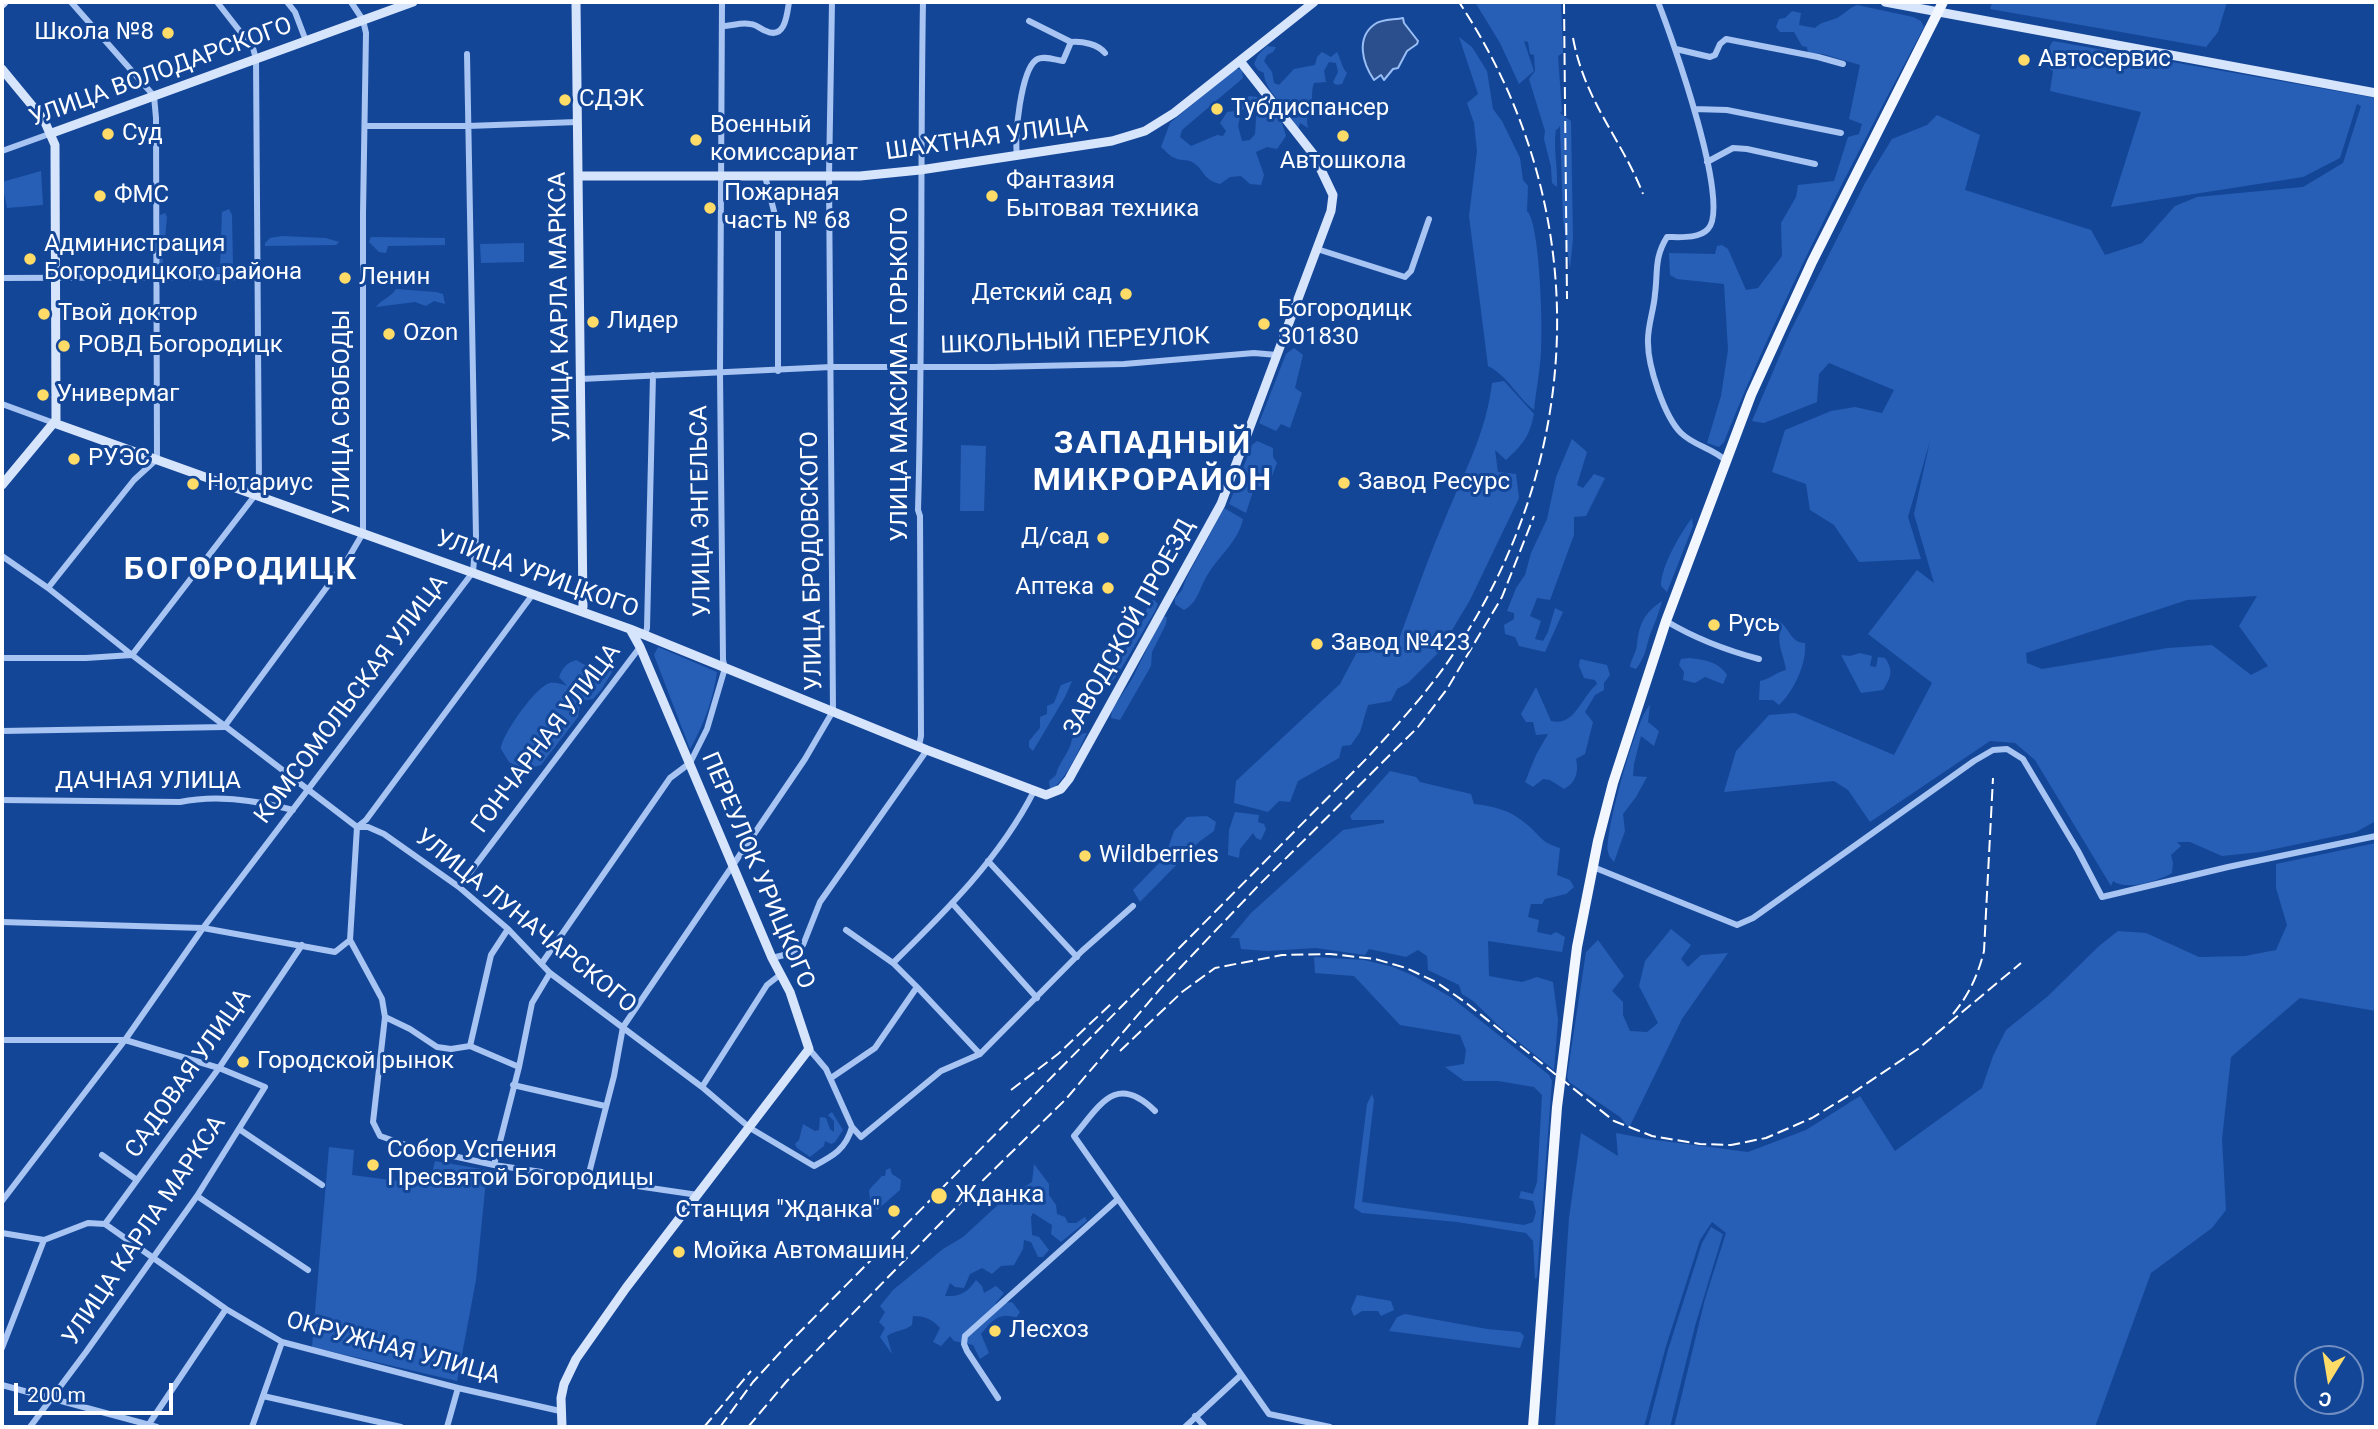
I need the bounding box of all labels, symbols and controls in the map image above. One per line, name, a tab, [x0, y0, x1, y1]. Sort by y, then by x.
street label: УЛИЦА ВОЛОДАРСКОГО	[26, 12, 296, 134]
place label: Школа №8	[34, 19, 154, 47]
marker: Школа №8	[160, 25, 176, 41]
place label: Автосервис	[2038, 46, 2171, 74]
marker: Автосервис	[2016, 52, 2032, 68]
place label: СДЭК	[579, 86, 644, 114]
marker: СДЭК	[557, 92, 573, 108]
place label: Тубдиспансер	[1231, 95, 1389, 123]
marker: Тубдиспансер	[1209, 101, 1225, 117]
street label: ШАХТНАЯ УЛИЦА	[884, 111, 1090, 167]
place label: Военный комиссариат	[710, 112, 858, 168]
place label: Суд	[122, 120, 163, 148]
marker: Суд	[100, 126, 116, 142]
marker: Автошкола	[1335, 128, 1351, 144]
marker: Военный комиссариат	[688, 132, 704, 148]
place label: Автошкола	[1280, 148, 1406, 176]
place label: Фантазия Бытовая техника	[1006, 168, 1199, 224]
street label: УЛИЦА КАРЛА МАРКСА	[544, 171, 578, 443]
place label: Пожарная часть № 68	[724, 180, 851, 236]
place label: ФМС	[114, 182, 169, 210]
marker: ФМС	[92, 188, 108, 204]
marker: Фантазия Бытовая техника	[984, 188, 1000, 204]
marker: Пожарная часть № 68	[702, 200, 718, 216]
street label: УЛИЦА МАКСИМА ГОРЬКОГО	[887, 206, 915, 542]
place label: Администрация Богородицкого района	[44, 231, 302, 287]
marker: Администрация Богородицкого района	[22, 251, 38, 267]
place label: Ленин	[359, 264, 430, 292]
marker: Ленин	[337, 270, 353, 286]
place label: Детский сад	[971, 280, 1112, 308]
marker: Детский сад	[1118, 286, 1134, 302]
place label: Богородицк 301830	[1278, 296, 1412, 352]
place label: Твой доктор	[58, 300, 198, 328]
marker: Твой доктор	[36, 306, 52, 322]
place label: Лидер	[607, 308, 679, 336]
street label: УЛИЦА СВОБОДЫ	[329, 309, 357, 515]
marker: Лидер	[585, 314, 601, 330]
marker: Богородицк 301830	[1256, 316, 1272, 332]
place label: Ozon	[403, 320, 458, 348]
street label: ШКОЛЬНЫЙ ПЕРЕУЛОК	[940, 323, 1210, 361]
marker: Ozon	[381, 326, 397, 342]
place label: РОВД Богородицк	[78, 332, 283, 360]
marker: РОВД Богородицк	[56, 338, 72, 354]
place label: Универмаг	[57, 381, 179, 409]
marker: Универмаг	[35, 387, 51, 403]
street label: УЛИЦА ЭНГЕЛЬСА	[686, 405, 718, 617]
district label: ЗАПАДНЫЙ МИКРОРАЙОН	[1034, 426, 1272, 501]
street label: УЛИЦА БРОДОВСКОГО	[796, 431, 830, 691]
place label: РУЭС	[88, 445, 150, 473]
marker: РУЭС	[66, 451, 82, 467]
place label: Завод Ресурс	[1358, 469, 1510, 497]
place label: Нотариус	[207, 470, 313, 498]
marker: Завод Ресурс	[1336, 475, 1352, 491]
marker: Нотариус	[185, 476, 201, 492]
street label: ЗАВОДСКОЙ ПРОЕЗД	[1058, 514, 1202, 742]
place label: Д/сад	[1021, 524, 1089, 552]
street label: УЛИЦА УРИЦКОГО	[432, 525, 642, 625]
marker: Д/сад	[1095, 530, 1111, 546]
district label: БОГОРОДИЦК	[125, 552, 357, 590]
street label: КОМСОМОЛЬСКАЯ УЛИЦА	[249, 570, 455, 830]
place label: Аптека	[1015, 574, 1094, 602]
marker: Аптека	[1100, 580, 1116, 596]
place label: Русь	[1728, 611, 1780, 639]
marker: Русь	[1706, 617, 1722, 633]
place label: Завод №423	[1331, 630, 1470, 658]
marker: Завод №423	[1309, 636, 1325, 652]
street label: ГОНЧАРНАЯ УЛИЦА	[466, 639, 628, 839]
street label: ПЕРЕУЛОК УРИЦКОГО	[694, 748, 820, 994]
street label: ДАЧНАЯ УЛИЦА	[55, 768, 241, 796]
street label: УЛИЦА ЛУНАЧАРСКОГО	[409, 824, 641, 1020]
place label: Wildberries	[1099, 842, 1219, 870]
marker: Wildberries	[1077, 848, 1093, 864]
street label: САДОВАЯ УЛИЦА	[120, 984, 258, 1164]
place label: Городской рынок	[257, 1048, 454, 1076]
marker: Городской рынок	[235, 1054, 251, 1070]
street label: УЛИЦА КАРЛА МАРКСА	[57, 1111, 233, 1351]
place label: Собор Успения Пресвятой Богородицы	[387, 1137, 654, 1193]
marker: Собор Успения Пресвятой Богородицы	[365, 1157, 381, 1173]
place label: Жданка	[955, 1182, 1044, 1210]
marker: Жданка	[929, 1186, 949, 1206]
place label: Станция "Жданка"	[675, 1197, 880, 1225]
marker: Станция "Жданка"	[886, 1203, 902, 1219]
place label: Мойка Автомашин	[693, 1238, 905, 1266]
marker: Мойка Автомашин	[671, 1244, 687, 1260]
street label: ОКРУЖНАЯ УЛИЦА	[283, 1307, 503, 1391]
place label: Лесхоз	[1009, 1317, 1089, 1345]
marker: Лесхоз	[987, 1323, 1003, 1339]
north arrow	[2294, 1345, 2364, 1415]
scale bar	[18, 1370, 177, 1414]
text: 200 m	[27, 1383, 86, 1407]
text: С	[2317, 1387, 2334, 1412]

